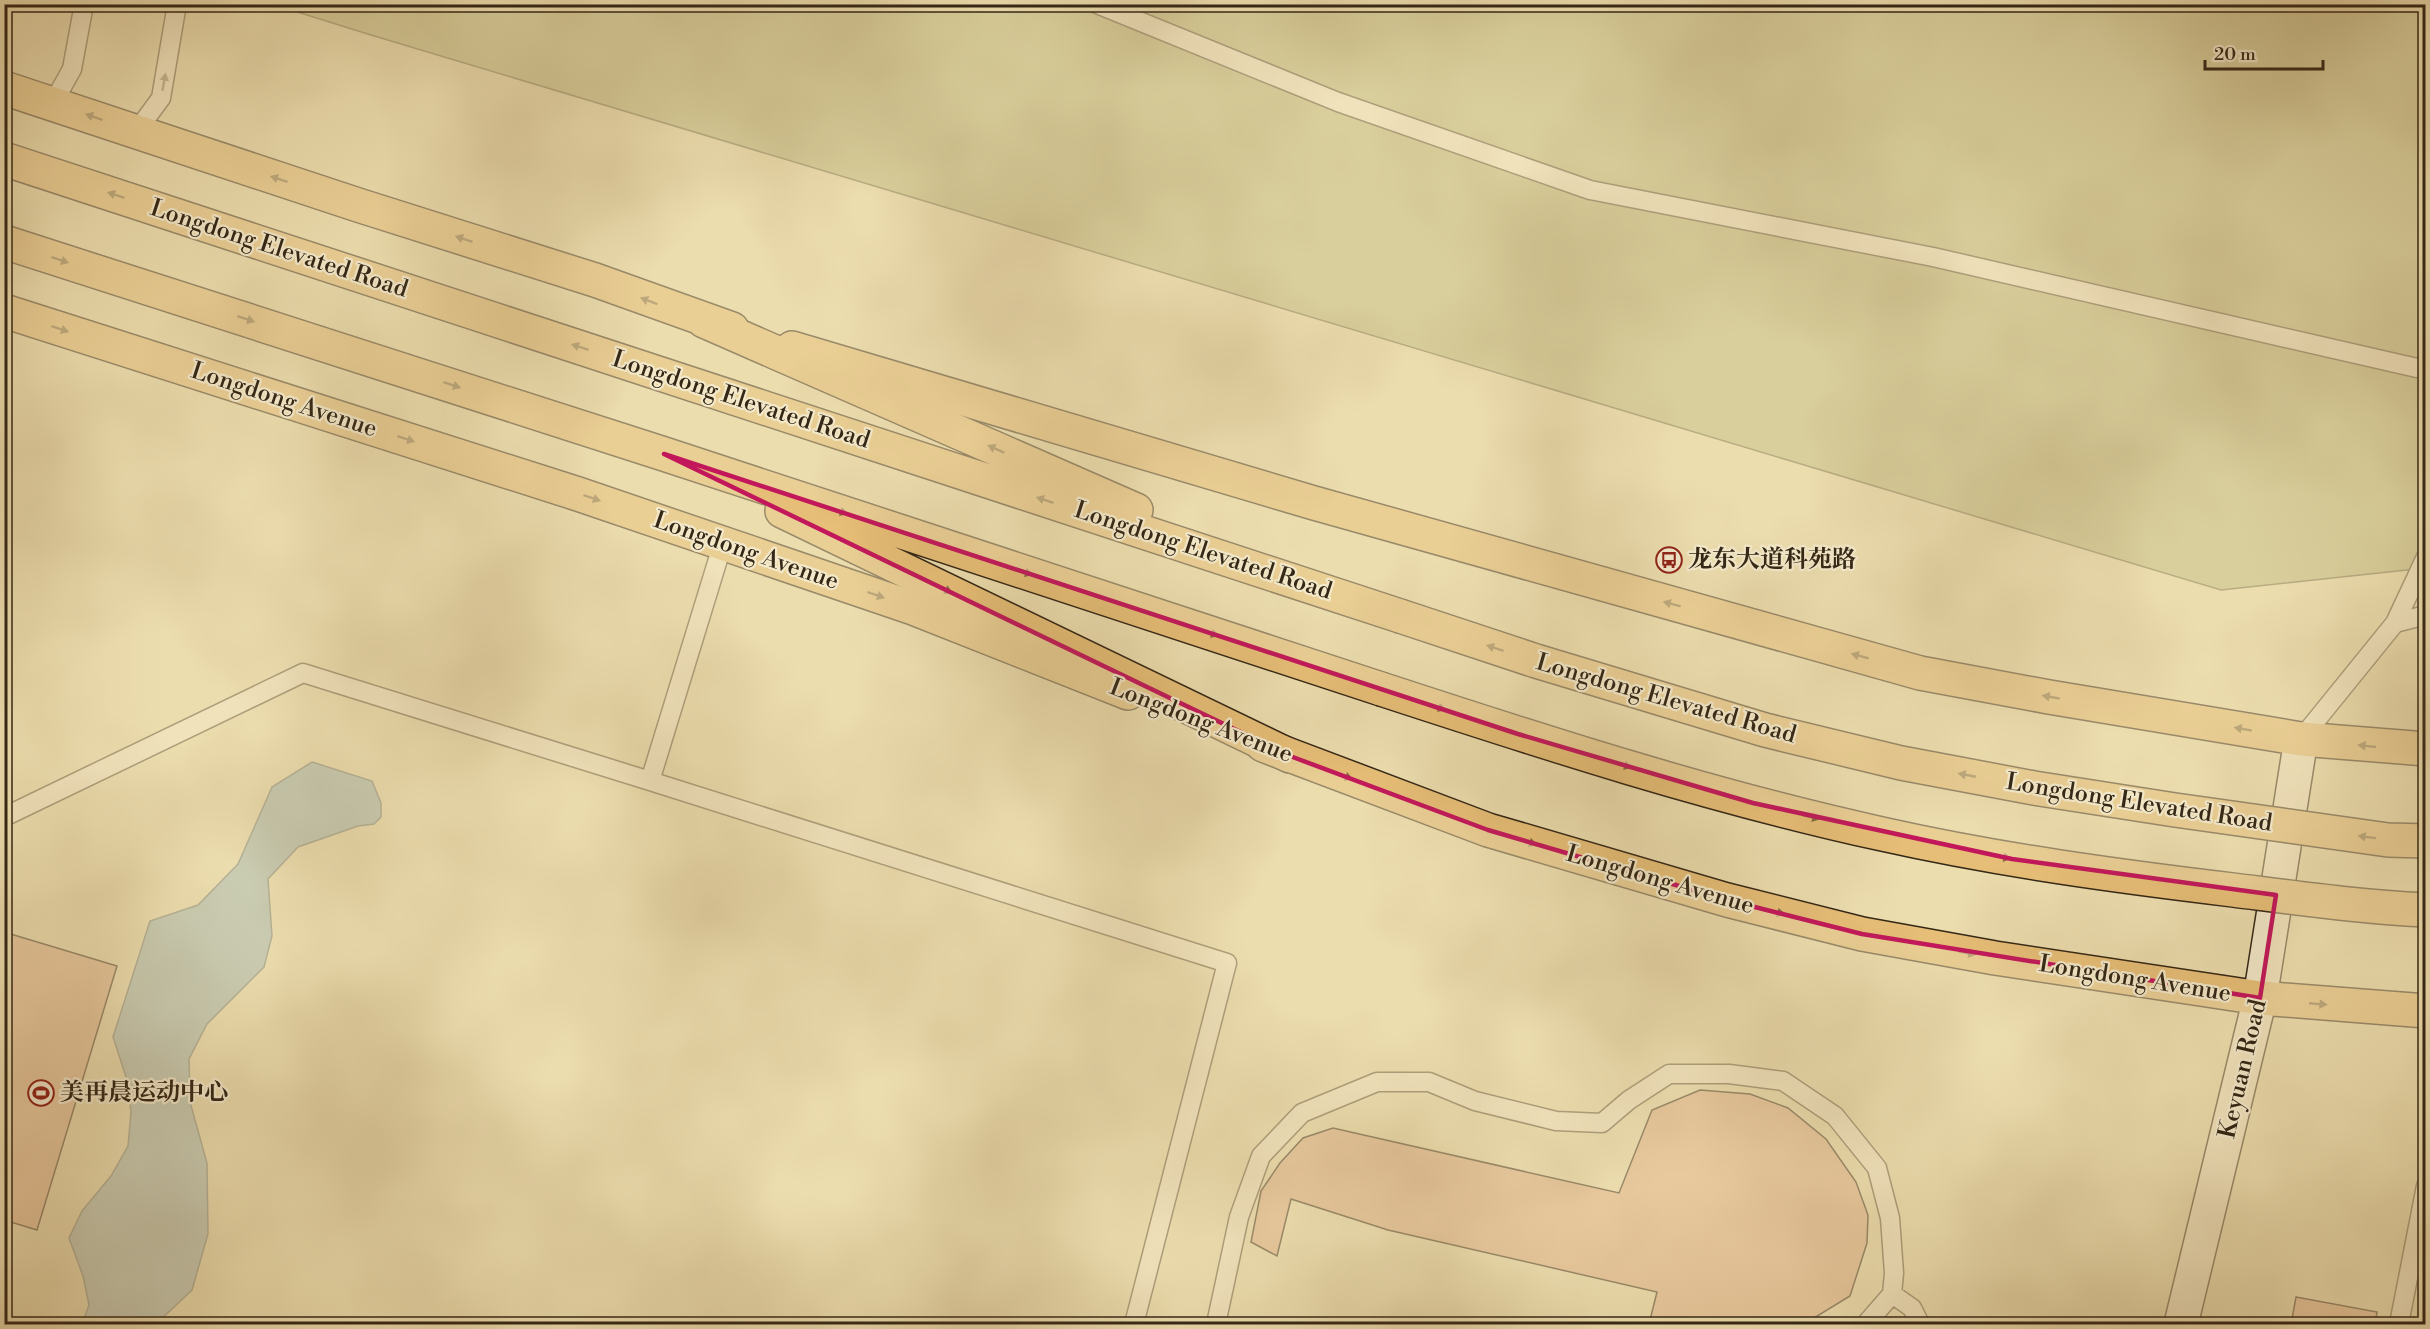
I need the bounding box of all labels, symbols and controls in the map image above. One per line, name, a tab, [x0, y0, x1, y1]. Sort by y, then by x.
scale bar	[2205, 33, 2324, 71]
text: 20 m	[2214, 43, 2256, 66]
one-way arrow	[159, 72, 168, 91]
one-way arrow	[85, 112, 103, 122]
one-way arrow	[270, 174, 288, 183]
one-way arrow	[107, 190, 125, 199]
street label: Longdong Elevated Road	[146, 193, 412, 305]
one-way arrow	[455, 234, 473, 243]
one-way arrow	[51, 256, 69, 265]
one-way arrow	[640, 295, 658, 305]
one-way arrow	[237, 315, 255, 325]
one-way arrow	[51, 324, 69, 334]
one-way arrow	[571, 342, 589, 352]
street label: Longdong Elevated Road	[608, 344, 874, 456]
street label: Longdong Avenue	[187, 356, 381, 444]
one-way arrow	[443, 381, 461, 391]
one-way arrow	[397, 435, 415, 444]
one-way arrow	[987, 444, 1005, 454]
one-way arrow	[583, 494, 601, 504]
one-way arrow	[1036, 494, 1054, 504]
street label: Longdong Elevated Road	[1070, 495, 1336, 607]
street label: Longdong Avenue	[649, 505, 843, 597]
one-way arrow	[830, 507, 848, 517]
bus stop icon: 龙东大道科苑路	[1654, 545, 1684, 575]
place label: 龙东大道科苑路	[1688, 545, 1856, 575]
one-way arrow	[1016, 568, 1034, 577]
one-way arrow	[935, 584, 952, 593]
one-way arrow	[867, 591, 885, 601]
one-way arrow	[1663, 599, 1681, 608]
one-way arrow	[1201, 629, 1219, 638]
one-way arrow	[1486, 643, 1504, 652]
street label: Longdong Elevated Road	[1532, 647, 1800, 751]
one-way arrow	[1851, 651, 1869, 660]
street label: Longdong Avenue	[1105, 672, 1297, 770]
one-way arrow	[2041, 692, 2060, 701]
one-way arrow	[1428, 703, 1446, 713]
one-way arrow	[2233, 724, 2252, 733]
one-way arrow	[2358, 741, 2377, 751]
one-way arrow	[1614, 761, 1632, 770]
street label: Longdong Elevated Road	[2004, 767, 2275, 839]
one-way arrow	[1957, 770, 1976, 779]
one-way arrow	[1336, 772, 1354, 782]
one-way arrow	[1802, 813, 1821, 822]
one-way arrow	[2358, 833, 2377, 842]
one-way arrow	[1519, 838, 1537, 847]
street label: Longdong Avenue	[1563, 839, 1757, 921]
one-way arrow	[1992, 853, 2011, 862]
one-way arrow	[1767, 908, 1785, 918]
one-way arrow	[1957, 949, 1976, 958]
street label: Longdong Avenue	[2037, 949, 2233, 1009]
street label: Keyuan Road	[2212, 996, 2274, 1141]
one-way arrow	[2309, 999, 2328, 1009]
sports icon: 美再晨运动中心	[26, 1078, 56, 1108]
place label: 美再晨运动中心	[60, 1078, 228, 1108]

